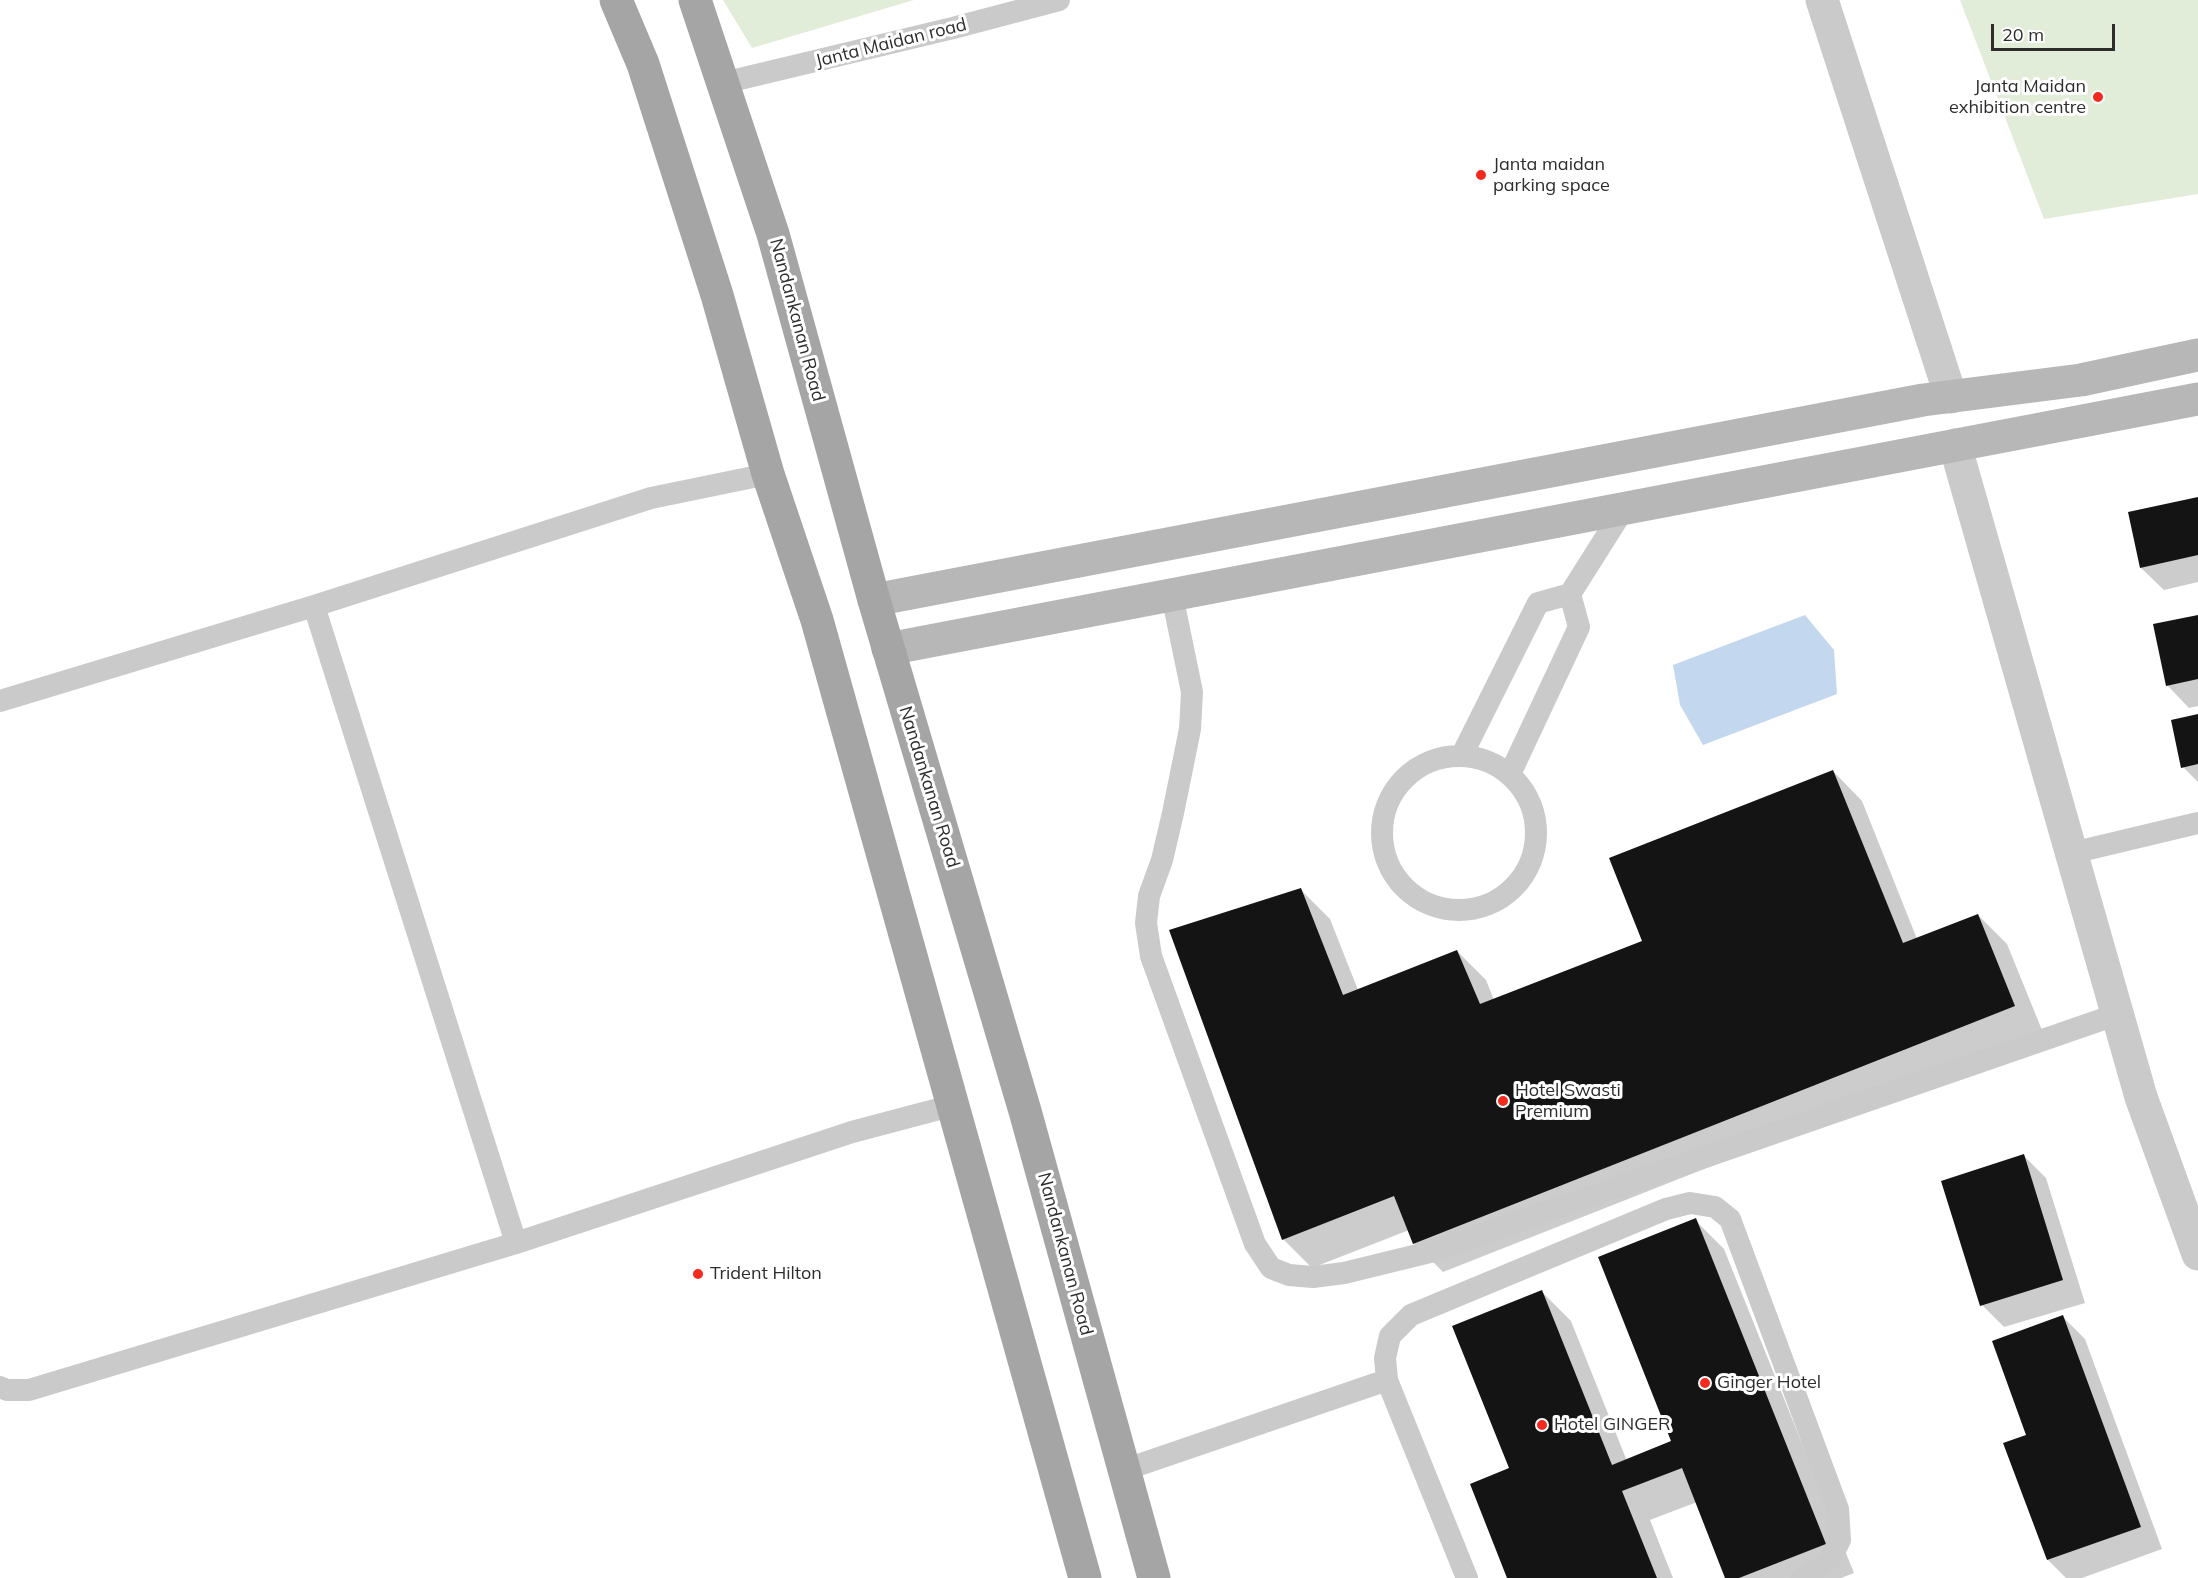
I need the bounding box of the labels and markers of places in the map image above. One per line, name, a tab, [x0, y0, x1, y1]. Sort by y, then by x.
place label: Janta Maidan exhibition centre	[1949, 76, 2086, 118]
marker: Janta Maidan exhibition centre	[2091, 90, 2105, 104]
place label: Janta maidan parking space	[1493, 154, 1610, 196]
marker: Janta maidan parking space	[1474, 168, 1488, 182]
place label: Hotel Swasti Premium	[1515, 1080, 1621, 1122]
marker: Hotel Swasti Premium	[1496, 1094, 1510, 1108]
place label: Trident Hilton	[710, 1263, 822, 1285]
marker: Trident Hilton	[691, 1267, 705, 1281]
place label: Ginger Hotel	[1717, 1372, 1821, 1394]
marker: Ginger Hotel	[1698, 1376, 1712, 1390]
place label: Hotel GINGER	[1554, 1414, 1670, 1436]
marker: Hotel GINGER	[1535, 1418, 1549, 1432]

